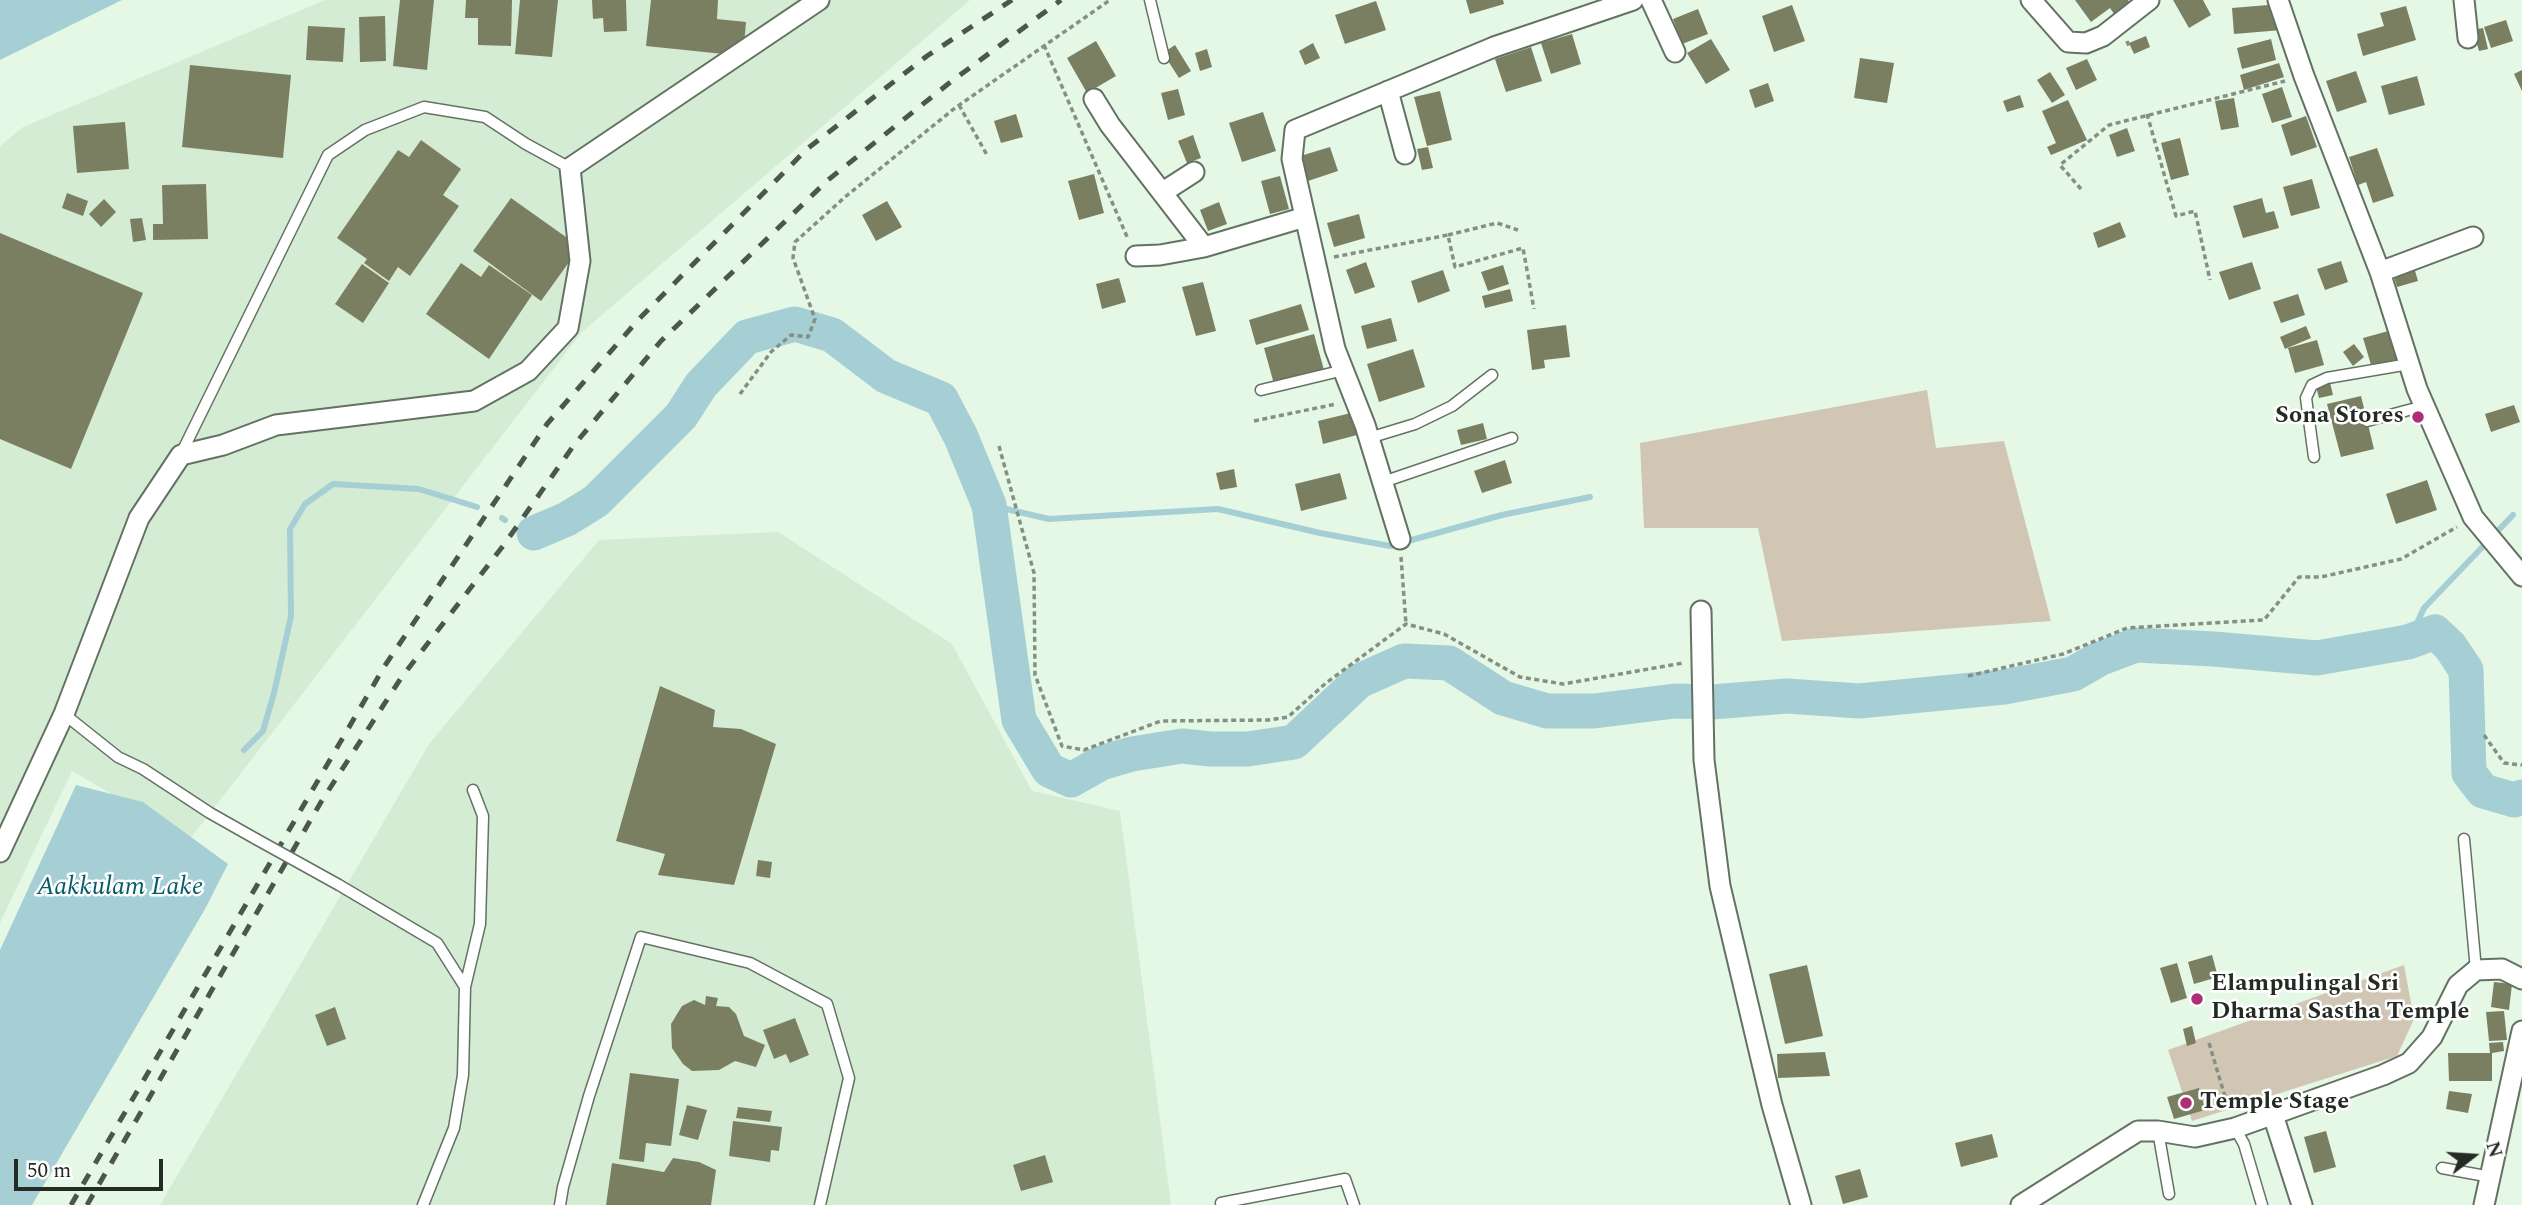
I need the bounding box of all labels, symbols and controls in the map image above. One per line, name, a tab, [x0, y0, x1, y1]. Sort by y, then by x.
place label: Sona Stores	[2275, 403, 2404, 431]
marker: Sona Stores	[2410, 409, 2426, 425]
water label: Aakkulam Lake	[37, 873, 203, 905]
place label: Elampulingal Sri Dharma Sastha Temple	[2211, 971, 2469, 1027]
marker: Elampulingal Sri Dharma Sastha Temple	[2189, 991, 2205, 1007]
place label: Temple Stage	[2200, 1089, 2349, 1117]
marker: Temple Stage	[2178, 1095, 2194, 1111]
north arrow	[2438, 1121, 2508, 1191]
text: N	[2477, 1138, 2510, 1161]
scale bar	[18, 1146, 166, 1190]
text: 50 m	[27, 1155, 71, 1187]

